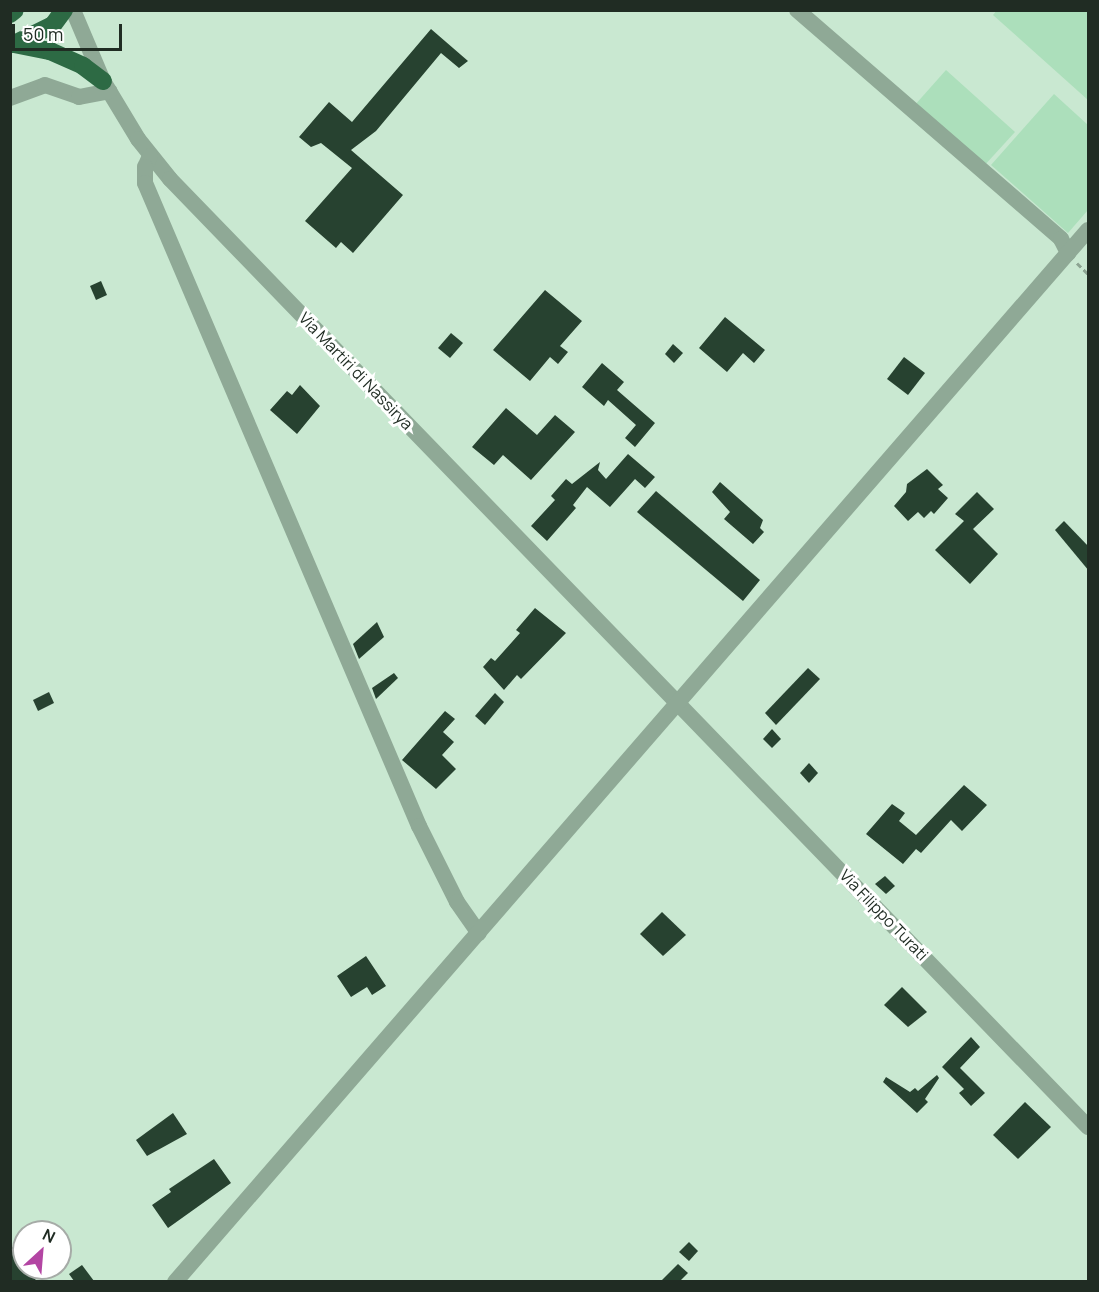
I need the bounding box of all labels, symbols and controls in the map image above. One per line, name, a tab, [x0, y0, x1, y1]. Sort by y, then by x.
scale bar	[15, 12, 124, 50]
text: 50 m	[23, 22, 63, 46]
street label: Via Martiri di Nassirya	[295, 308, 417, 434]
street label: Via Filippo Turati	[836, 866, 932, 964]
north arrow	[12, 1220, 72, 1280]
text: N	[39, 1223, 59, 1248]

